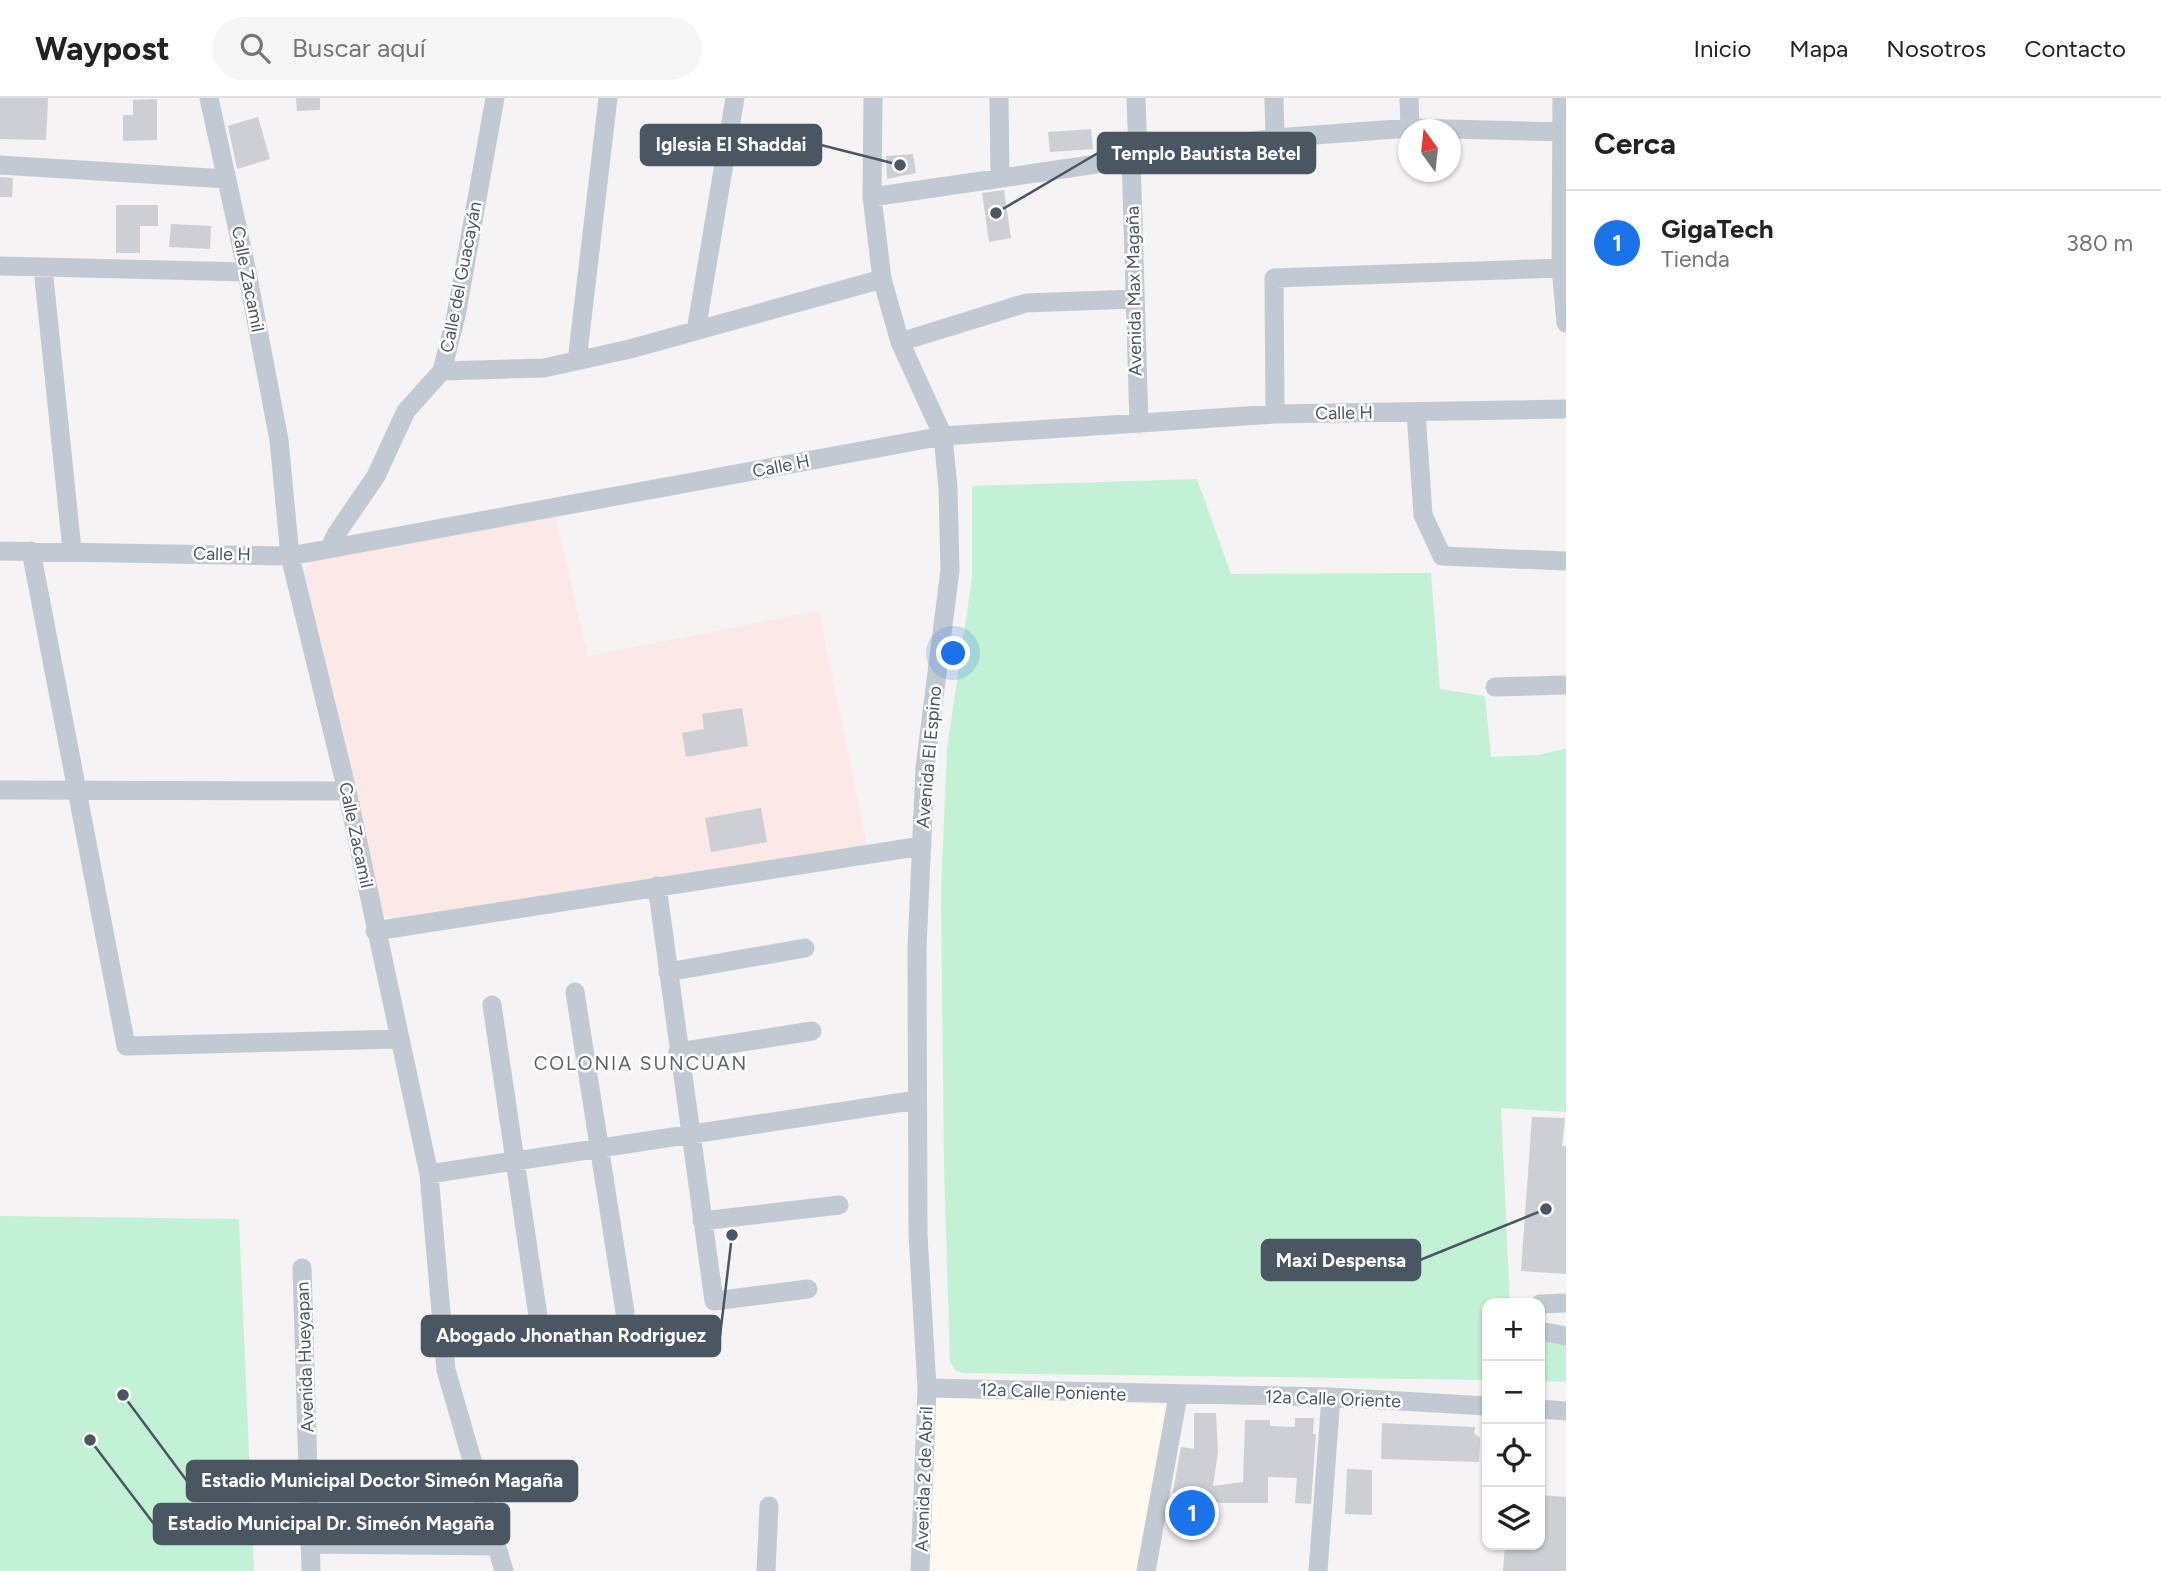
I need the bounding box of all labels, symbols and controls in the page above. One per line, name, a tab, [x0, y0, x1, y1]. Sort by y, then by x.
search box	[212, 17, 702, 80]
text: Waypost	[35, 29, 170, 68]
icon: search	[236, 29, 274, 67]
text: Buscar aquí	[292, 32, 426, 64]
text: Inicio	[1693, 34, 1751, 63]
text: Mapa	[1789, 34, 1848, 63]
text: Nosotros	[1886, 34, 1986, 63]
text: Contacto	[2024, 34, 2126, 63]
north arrow	[1398, 119, 1461, 182]
callout: Iglesia El Shaddai	[641, 125, 821, 165]
text: Cerca	[1594, 125, 1676, 162]
text: Iglesia El Shaddai	[655, 133, 807, 156]
callout: Templo Bautista Betel	[1098, 133, 1315, 173]
text: Templo Bautista Betel	[1111, 142, 1301, 165]
street label: Calle del Guacayán	[436, 200, 486, 354]
street label: Avenida Max Magaña	[1122, 206, 1146, 376]
text: GigaTech	[1661, 213, 1774, 245]
street label: Calle Zacamil	[227, 224, 269, 334]
text: 1	[1612, 229, 1622, 257]
text: 380 m	[2066, 229, 2133, 257]
text: Tienda	[1661, 245, 1730, 273]
street label: Calle H	[1315, 401, 1373, 425]
street label: Calle H	[750, 450, 812, 482]
street label: Calle H	[193, 542, 251, 566]
your location	[936, 636, 970, 670]
street label: Avenida El Espino	[912, 685, 946, 829]
street label: Calle Zacamil	[334, 780, 378, 890]
district label: COLONIA SUNCUAN	[534, 1052, 748, 1075]
callout: Maxi Despensa	[1262, 1240, 1420, 1280]
text: Maxi Despensa	[1276, 1249, 1406, 1272]
street label: Avenida Hueyapan	[291, 1281, 319, 1433]
map controls	[1482, 1298, 1545, 1550]
button: +	[1482, 1298, 1545, 1361]
callout: Abogado Jhonathan Rodriguez	[422, 1316, 720, 1356]
text: Abogado Jhonathan Rodriguez	[436, 1324, 706, 1347]
button: −	[1482, 1361, 1545, 1424]
street label: 12a Calle Poniente	[979, 1378, 1127, 1406]
street label: 12a Calle Oriente	[1265, 1386, 1402, 1412]
street label: Avenida 2 de Abril	[910, 1406, 938, 1552]
button: locate	[1482, 1424, 1545, 1487]
callout: Estadio Municipal Doctor Simeón Magaña	[187, 1461, 577, 1501]
text: Estadio Municipal Doctor Simeón Magaña	[201, 1469, 563, 1492]
pin: 1	[1169, 1487, 1215, 1539]
button: layers	[1482, 1487, 1545, 1550]
callout: Estadio Municipal Dr. Simeón Magaña	[154, 1504, 509, 1544]
text: Estadio Municipal Dr. Simeón Magaña	[168, 1512, 495, 1535]

